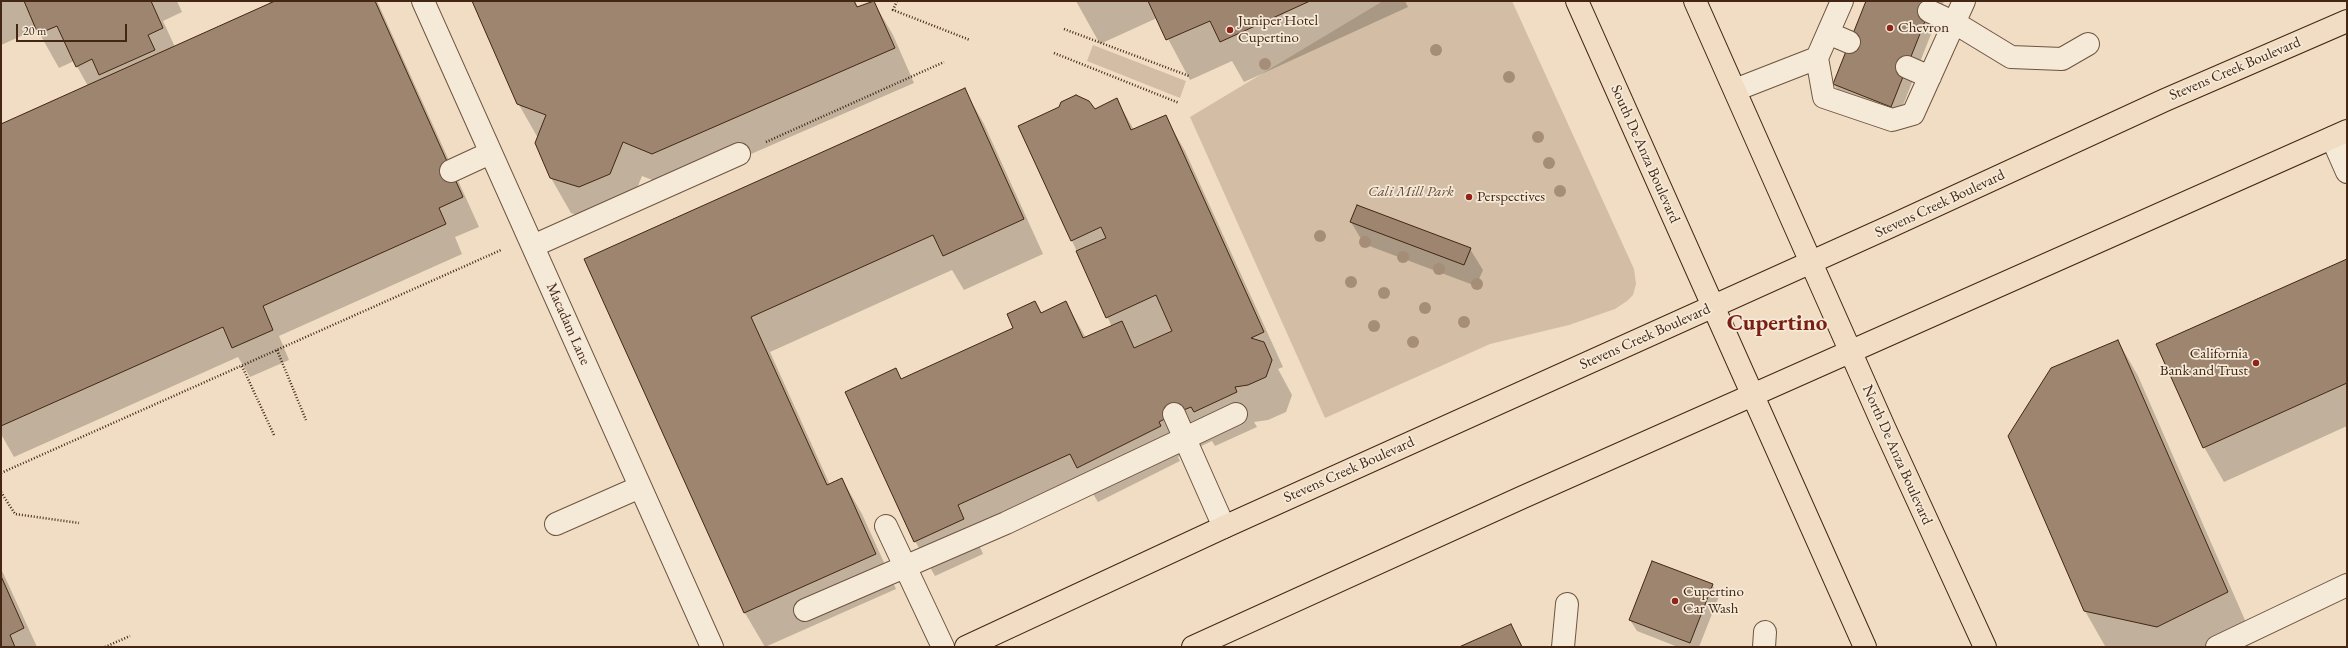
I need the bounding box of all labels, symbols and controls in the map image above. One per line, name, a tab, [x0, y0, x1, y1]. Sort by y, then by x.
place label: Juniper Hotel Cupertino	[1238, 12, 1318, 47]
scale bar	[18, 16, 129, 42]
place label: Chevron	[1898, 19, 1949, 37]
text: 20 m	[23, 23, 46, 39]
marker: Chevron	[1885, 23, 1895, 33]
marker: Juniper Hotel Cupertino	[1225, 25, 1235, 35]
street label: Stevens Creek Boulevard	[2167, 33, 2303, 105]
street label: South De Anza Boulevard	[1606, 82, 1684, 226]
street label: Stevens Creek Boulevard	[1872, 166, 2008, 242]
park label: Cali Mill Park	[1368, 183, 1454, 201]
place label: Perspectives	[1477, 188, 1545, 206]
marker: Perspectives	[1464, 192, 1474, 202]
street label: Macadam Lane	[542, 280, 594, 368]
street label: Stevens Creek Boulevard	[1577, 300, 1713, 374]
district label: Cupertino	[1727, 310, 1827, 338]
place label: California Bank and Trust	[2160, 345, 2248, 380]
marker: California Bank and Trust	[2251, 358, 2261, 368]
street label: North De Anza Boulevard	[1858, 382, 1936, 528]
street label: Stevens Creek Boulevard	[1281, 433, 1417, 507]
place label: Cupertino Car Wash	[1683, 583, 1744, 618]
marker: Cupertino Car Wash	[1670, 596, 1680, 606]

